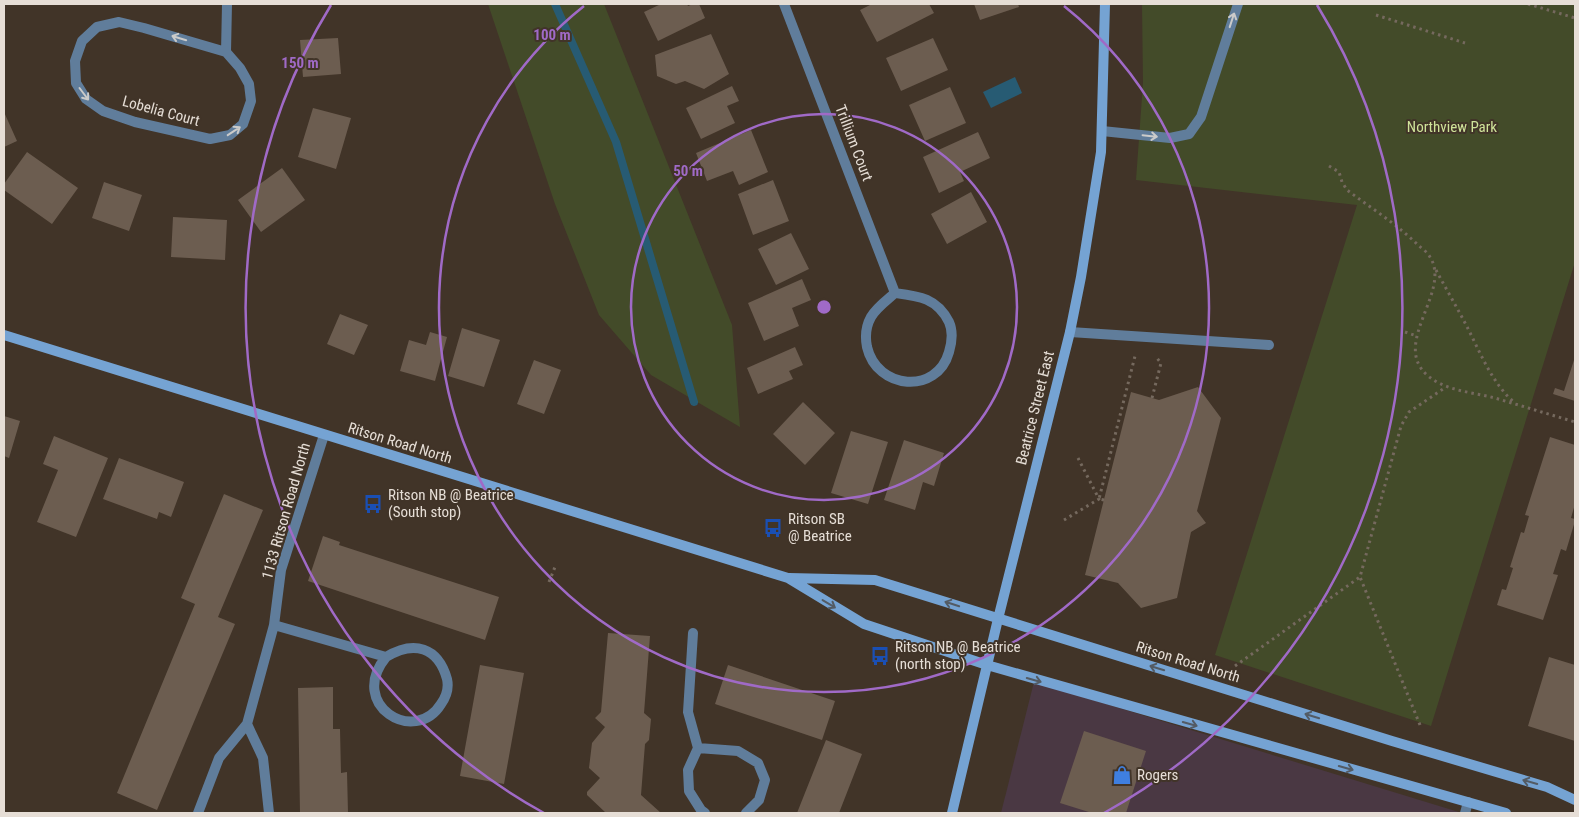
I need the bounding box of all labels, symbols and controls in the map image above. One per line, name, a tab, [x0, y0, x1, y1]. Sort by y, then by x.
one-way arrow	[1228, 12, 1238, 28]
text: 100 m	[533, 26, 571, 44]
one-way arrow	[171, 33, 187, 43]
text: 150 m	[281, 54, 319, 72]
one-way arrow	[79, 87, 89, 101]
street label: Lobelia Court	[120, 92, 202, 130]
street label: Trillium Court	[831, 102, 877, 184]
park label: Northview Park	[1407, 118, 1497, 136]
one-way arrow	[227, 126, 241, 136]
one-way arrow	[1142, 131, 1158, 141]
text: 50 m	[673, 162, 703, 180]
centre of rings	[815, 298, 833, 316]
street label: Beatrice Street East	[1012, 349, 1058, 467]
street label: Ritson Road North	[346, 419, 454, 467]
street label: 1133 Ritson Road North	[258, 441, 314, 581]
place label: Ritson NB @ Beatrice (South stop)	[388, 486, 514, 521]
bus stop icon: Ritson NB @ Beatrice (South stop)	[362, 493, 384, 515]
place label: Ritson SB @ Beatrice	[788, 510, 852, 545]
bus stop icon: Ritson SB @ Beatrice	[762, 517, 784, 539]
one-way arrow	[822, 599, 836, 609]
one-way arrow	[944, 599, 960, 608]
place label: Ritson NB @ Beatrice (north stop)	[895, 638, 1021, 673]
street label: Ritson Road North	[1134, 638, 1242, 686]
bus stop icon: Ritson NB @ Beatrice (north stop)	[869, 645, 891, 667]
one-way arrow	[1150, 662, 1166, 672]
one-way arrow	[1025, 675, 1041, 685]
one-way arrow	[1305, 711, 1321, 721]
one-way arrow	[1182, 719, 1198, 729]
one-way arrow	[1338, 763, 1354, 773]
shop icon: Rogers	[1111, 764, 1133, 786]
place label: Rogers	[1137, 766, 1178, 784]
one-way arrow	[1523, 776, 1539, 786]

